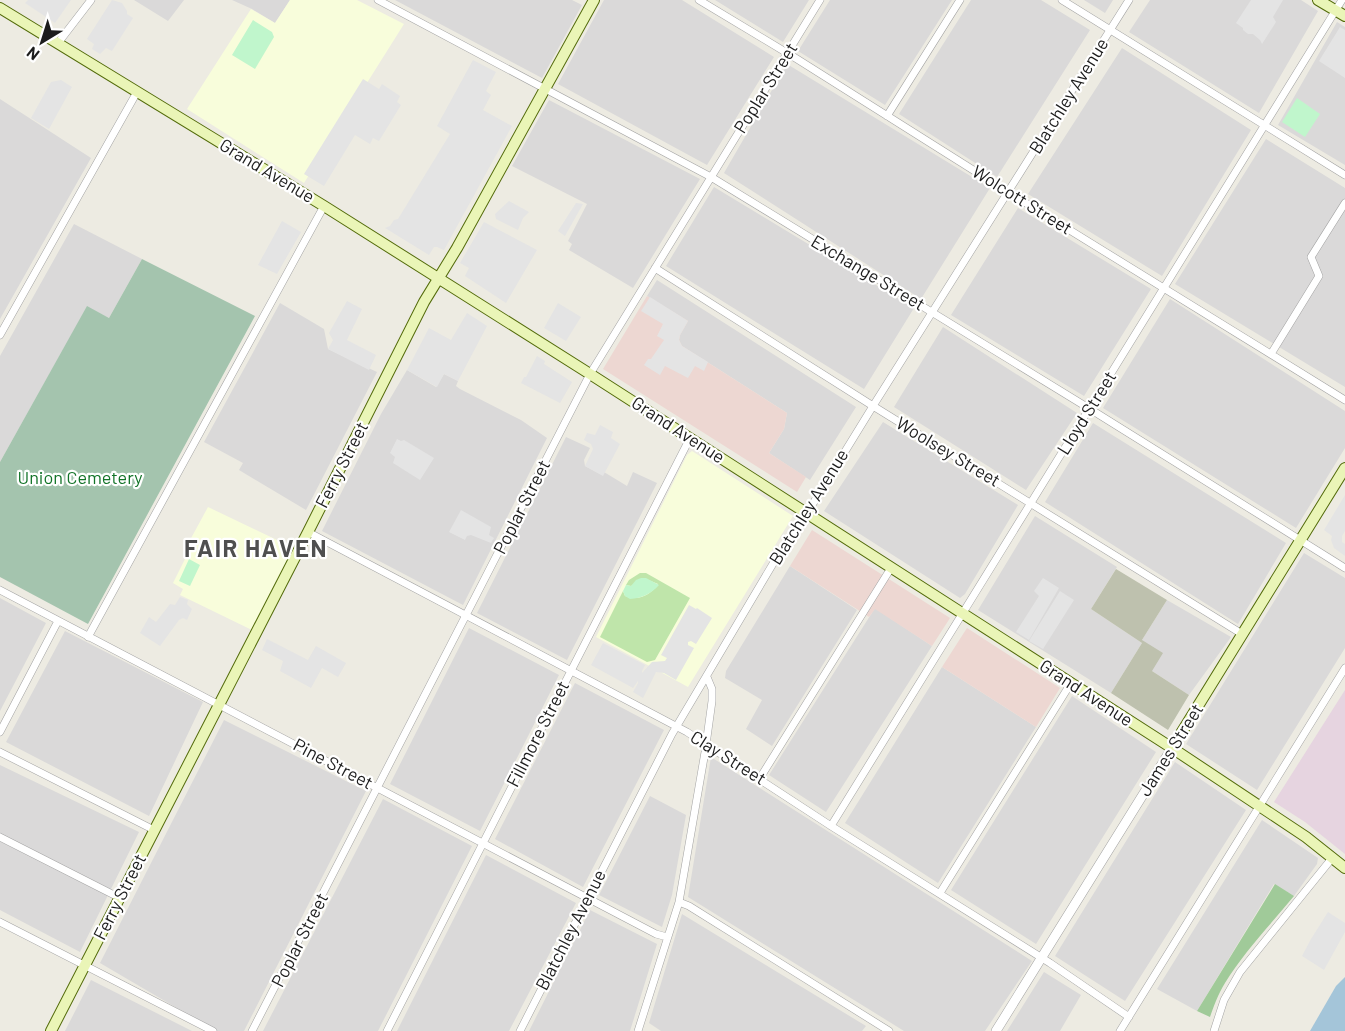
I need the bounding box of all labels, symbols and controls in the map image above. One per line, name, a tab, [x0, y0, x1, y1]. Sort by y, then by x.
north arrow	[12, 12, 72, 72]
street label: Blatchley Avenue	[1024, 33, 1113, 157]
street label: Poplar Street	[729, 38, 802, 137]
text: N	[22, 43, 42, 65]
street label: Grand Avenue	[216, 133, 319, 207]
street label: Wolcott Street	[968, 160, 1077, 239]
street label: Exchange Street	[808, 229, 929, 315]
street label: Lloyd Street	[1052, 367, 1120, 458]
street label: Grand Avenue	[628, 391, 729, 468]
street label: Woolsey Street	[892, 411, 1005, 491]
street label: Ferry Street	[310, 418, 372, 511]
street label: Blatchley Avenue	[764, 444, 853, 568]
street label: Poplar Street	[488, 456, 554, 557]
park label: Union Cemetery	[17, 466, 143, 488]
district label: FAIR HAVEN	[184, 533, 328, 562]
street label: Grand Avenue	[1036, 654, 1137, 731]
street label: Fillmore Street	[501, 677, 573, 790]
street label: James Street	[1133, 699, 1207, 800]
street label: Clay Street	[687, 725, 770, 789]
street label: Pine Street	[290, 733, 377, 793]
street label: Ferry Street	[88, 850, 150, 943]
street label: Blatchley Avenue	[530, 866, 610, 994]
street label: Poplar Street	[266, 889, 332, 990]

